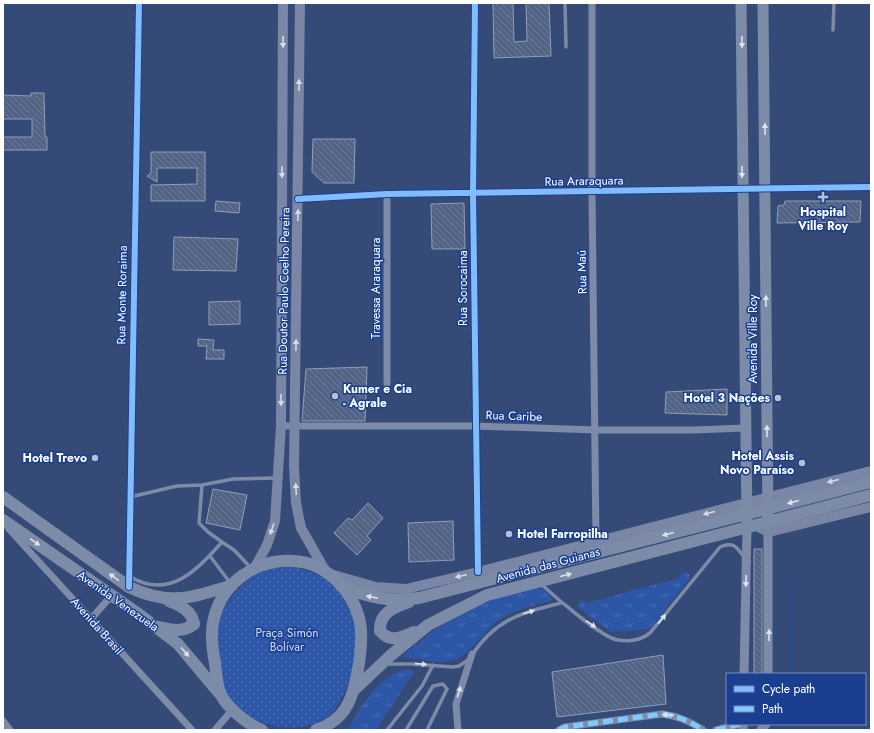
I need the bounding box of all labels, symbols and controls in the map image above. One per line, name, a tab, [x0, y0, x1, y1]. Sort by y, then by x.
one-way arrow	[280, 36, 286, 49]
one-way arrow	[739, 36, 745, 49]
one-way arrow	[296, 78, 302, 91]
one-way arrow	[762, 122, 768, 135]
one-way arrow	[279, 166, 285, 179]
one-way arrow	[739, 166, 745, 179]
street label: Rua Araraquara	[544, 171, 624, 191]
marker: Hospital Ville Roy	[817, 191, 829, 203]
place label: Hospital Ville Roy	[797, 203, 849, 235]
street label: Rua Doutor Paulo Coelho Pereira	[274, 207, 294, 375]
one-way arrow	[295, 208, 301, 221]
street label: Travessa Araraquara	[367, 237, 385, 339]
street label: Rua Monte Roraima	[112, 245, 132, 345]
street label: Rua Sorocaima	[454, 250, 472, 326]
street label: Rua Maú	[573, 250, 591, 294]
street label: Avenida Ville Roy	[744, 294, 762, 383]
one-way arrow	[763, 294, 769, 307]
one-way arrow	[293, 338, 299, 351]
place label: Kumer e Cia - Agrale	[343, 380, 412, 412]
place label: Hotel 3 Nações	[684, 389, 771, 407]
marker: Kumer e Cia - Agrale	[330, 391, 340, 401]
marker: Hotel 3 Nações	[773, 393, 783, 403]
one-way arrow	[278, 394, 284, 407]
street label: Rua Caribe	[485, 406, 543, 426]
one-way arrow	[764, 424, 770, 437]
place label: Hotel Assis Novo Paraíso	[720, 447, 795, 479]
place label: Hotel Trevo	[23, 449, 87, 467]
marker: Hotel Trevo	[90, 453, 100, 463]
marker: Hotel Assis Novo Paraíso	[797, 458, 807, 468]
one-way arrow	[827, 478, 839, 484]
one-way arrow	[292, 483, 299, 495]
one-way arrow	[786, 500, 799, 506]
one-way arrow	[702, 510, 715, 516]
one-way arrow	[269, 524, 275, 536]
place label: Hotel Farropilha	[517, 525, 608, 543]
marker: Hotel Farropilha	[504, 529, 514, 539]
one-way arrow	[662, 531, 674, 537]
one-way arrow	[30, 538, 40, 546]
street label: Avenida das Guianas	[494, 542, 602, 587]
street label: Avenida Venezuela	[73, 566, 163, 636]
one-way arrow	[560, 572, 572, 578]
one-way arrow	[109, 573, 119, 581]
one-way arrow	[454, 573, 466, 579]
one-way arrow	[743, 575, 750, 587]
street label: Avenida Brasil	[66, 593, 128, 659]
one-way arrow	[366, 594, 378, 600]
one-way arrow	[524, 609, 536, 615]
one-way arrow	[657, 614, 666, 625]
one-way arrow	[586, 620, 596, 628]
park label: Praça Simón Bolívar	[255, 624, 319, 656]
one-way arrow	[766, 628, 772, 641]
one-way arrow	[180, 646, 189, 657]
one-way arrow	[414, 661, 427, 668]
legend	[726, 673, 866, 725]
text: Cycle path	[762, 680, 815, 698]
one-way arrow	[456, 685, 462, 697]
text: Path	[762, 700, 783, 718]
one-way arrow	[661, 711, 674, 718]

